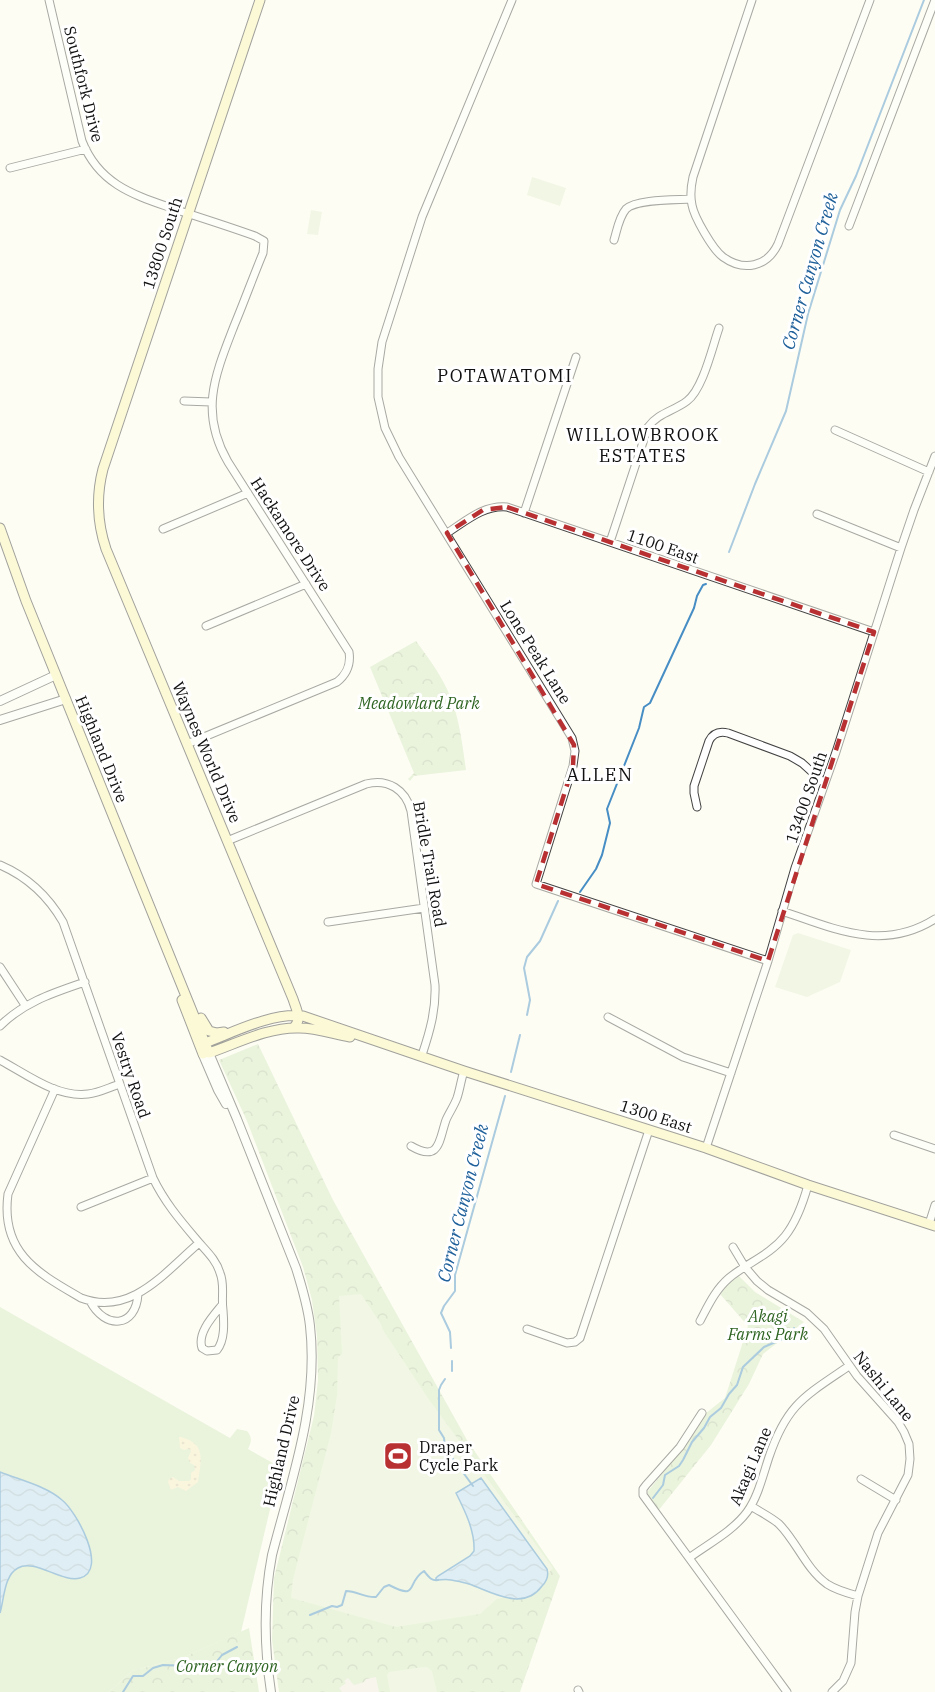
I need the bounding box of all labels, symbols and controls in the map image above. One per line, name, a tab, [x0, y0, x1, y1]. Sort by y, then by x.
street label: Southfork Drive	[60, 24, 108, 144]
water label: Corner Canyon Creek	[776, 189, 843, 352]
street label: 13800 South	[138, 194, 186, 292]
district label: POTAWATOMI	[437, 364, 573, 387]
district label: WILLOWBROOK ESTATES	[566, 423, 720, 467]
street label: Hackamore Drive	[247, 473, 335, 595]
street label: 1100 East	[625, 524, 702, 568]
street label: Lone Peak Lane	[496, 597, 576, 707]
street label: Waynes World Drive	[168, 678, 246, 826]
street label: Highland Drive	[71, 692, 133, 806]
park label: Meadowlard Park	[357, 693, 480, 713]
street label: 13400 South	[781, 748, 831, 845]
district label: ALLEN	[567, 763, 633, 786]
street label: Bridle Trail Road	[409, 800, 451, 929]
street label: Vestry Road	[107, 1029, 155, 1121]
street label: 1300 East	[618, 1095, 695, 1137]
water label: Corner Canyon Creek	[432, 1121, 493, 1284]
park label: Akagi Farms Park	[727, 1306, 809, 1344]
street label: Nashi Lane	[850, 1347, 918, 1425]
street label: Highland Drive	[258, 1393, 304, 1509]
street label: Akagi Lane	[725, 1424, 775, 1508]
place label: Draper Cycle Park	[419, 1437, 499, 1475]
sports icon: Draper Cycle Park	[382, 1440, 414, 1472]
park label: Corner Canyon	[176, 1656, 278, 1676]

